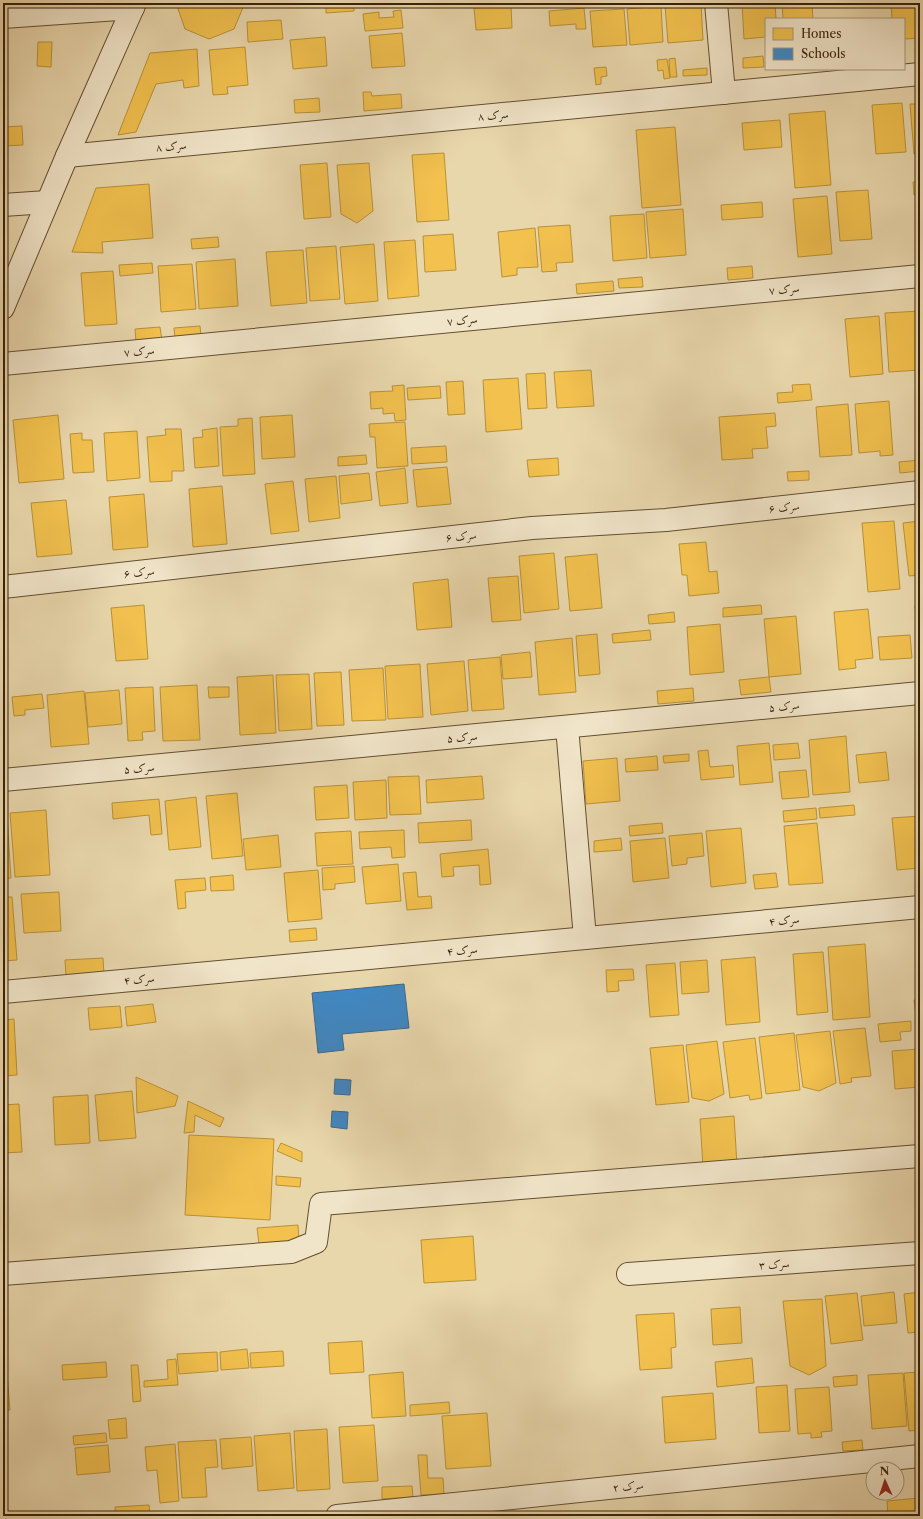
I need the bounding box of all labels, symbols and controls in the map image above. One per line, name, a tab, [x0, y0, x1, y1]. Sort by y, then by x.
legend	[765, 18, 905, 70]
text: Homes	[801, 26, 841, 41]
text: Schools	[801, 46, 846, 61]
street label: سرک ۸	[477, 107, 509, 124]
street label: سرک ۸	[155, 138, 187, 155]
street label: سرک ۷	[768, 281, 800, 298]
street label: سرک ۷	[446, 312, 478, 329]
street label: سرک ۷	[123, 343, 155, 360]
street label: سرک ۶	[768, 498, 800, 517]
street label: سرک ۶	[445, 527, 477, 546]
street label: سرک ۶	[123, 563, 155, 582]
street label: سرک ۵	[768, 697, 800, 716]
street label: سرک ۵	[446, 729, 478, 746]
street label: سرک ۵	[123, 760, 155, 777]
street label: سرک ۴	[768, 912, 800, 929]
street label: سرک ۴	[446, 942, 478, 959]
street label: سرک ۴	[123, 971, 155, 988]
street label: سرک ۳	[758, 1256, 790, 1273]
north arrow	[865, 1461, 905, 1501]
text: N	[879, 1464, 890, 1478]
street label: سرک ۲	[612, 1477, 644, 1496]

